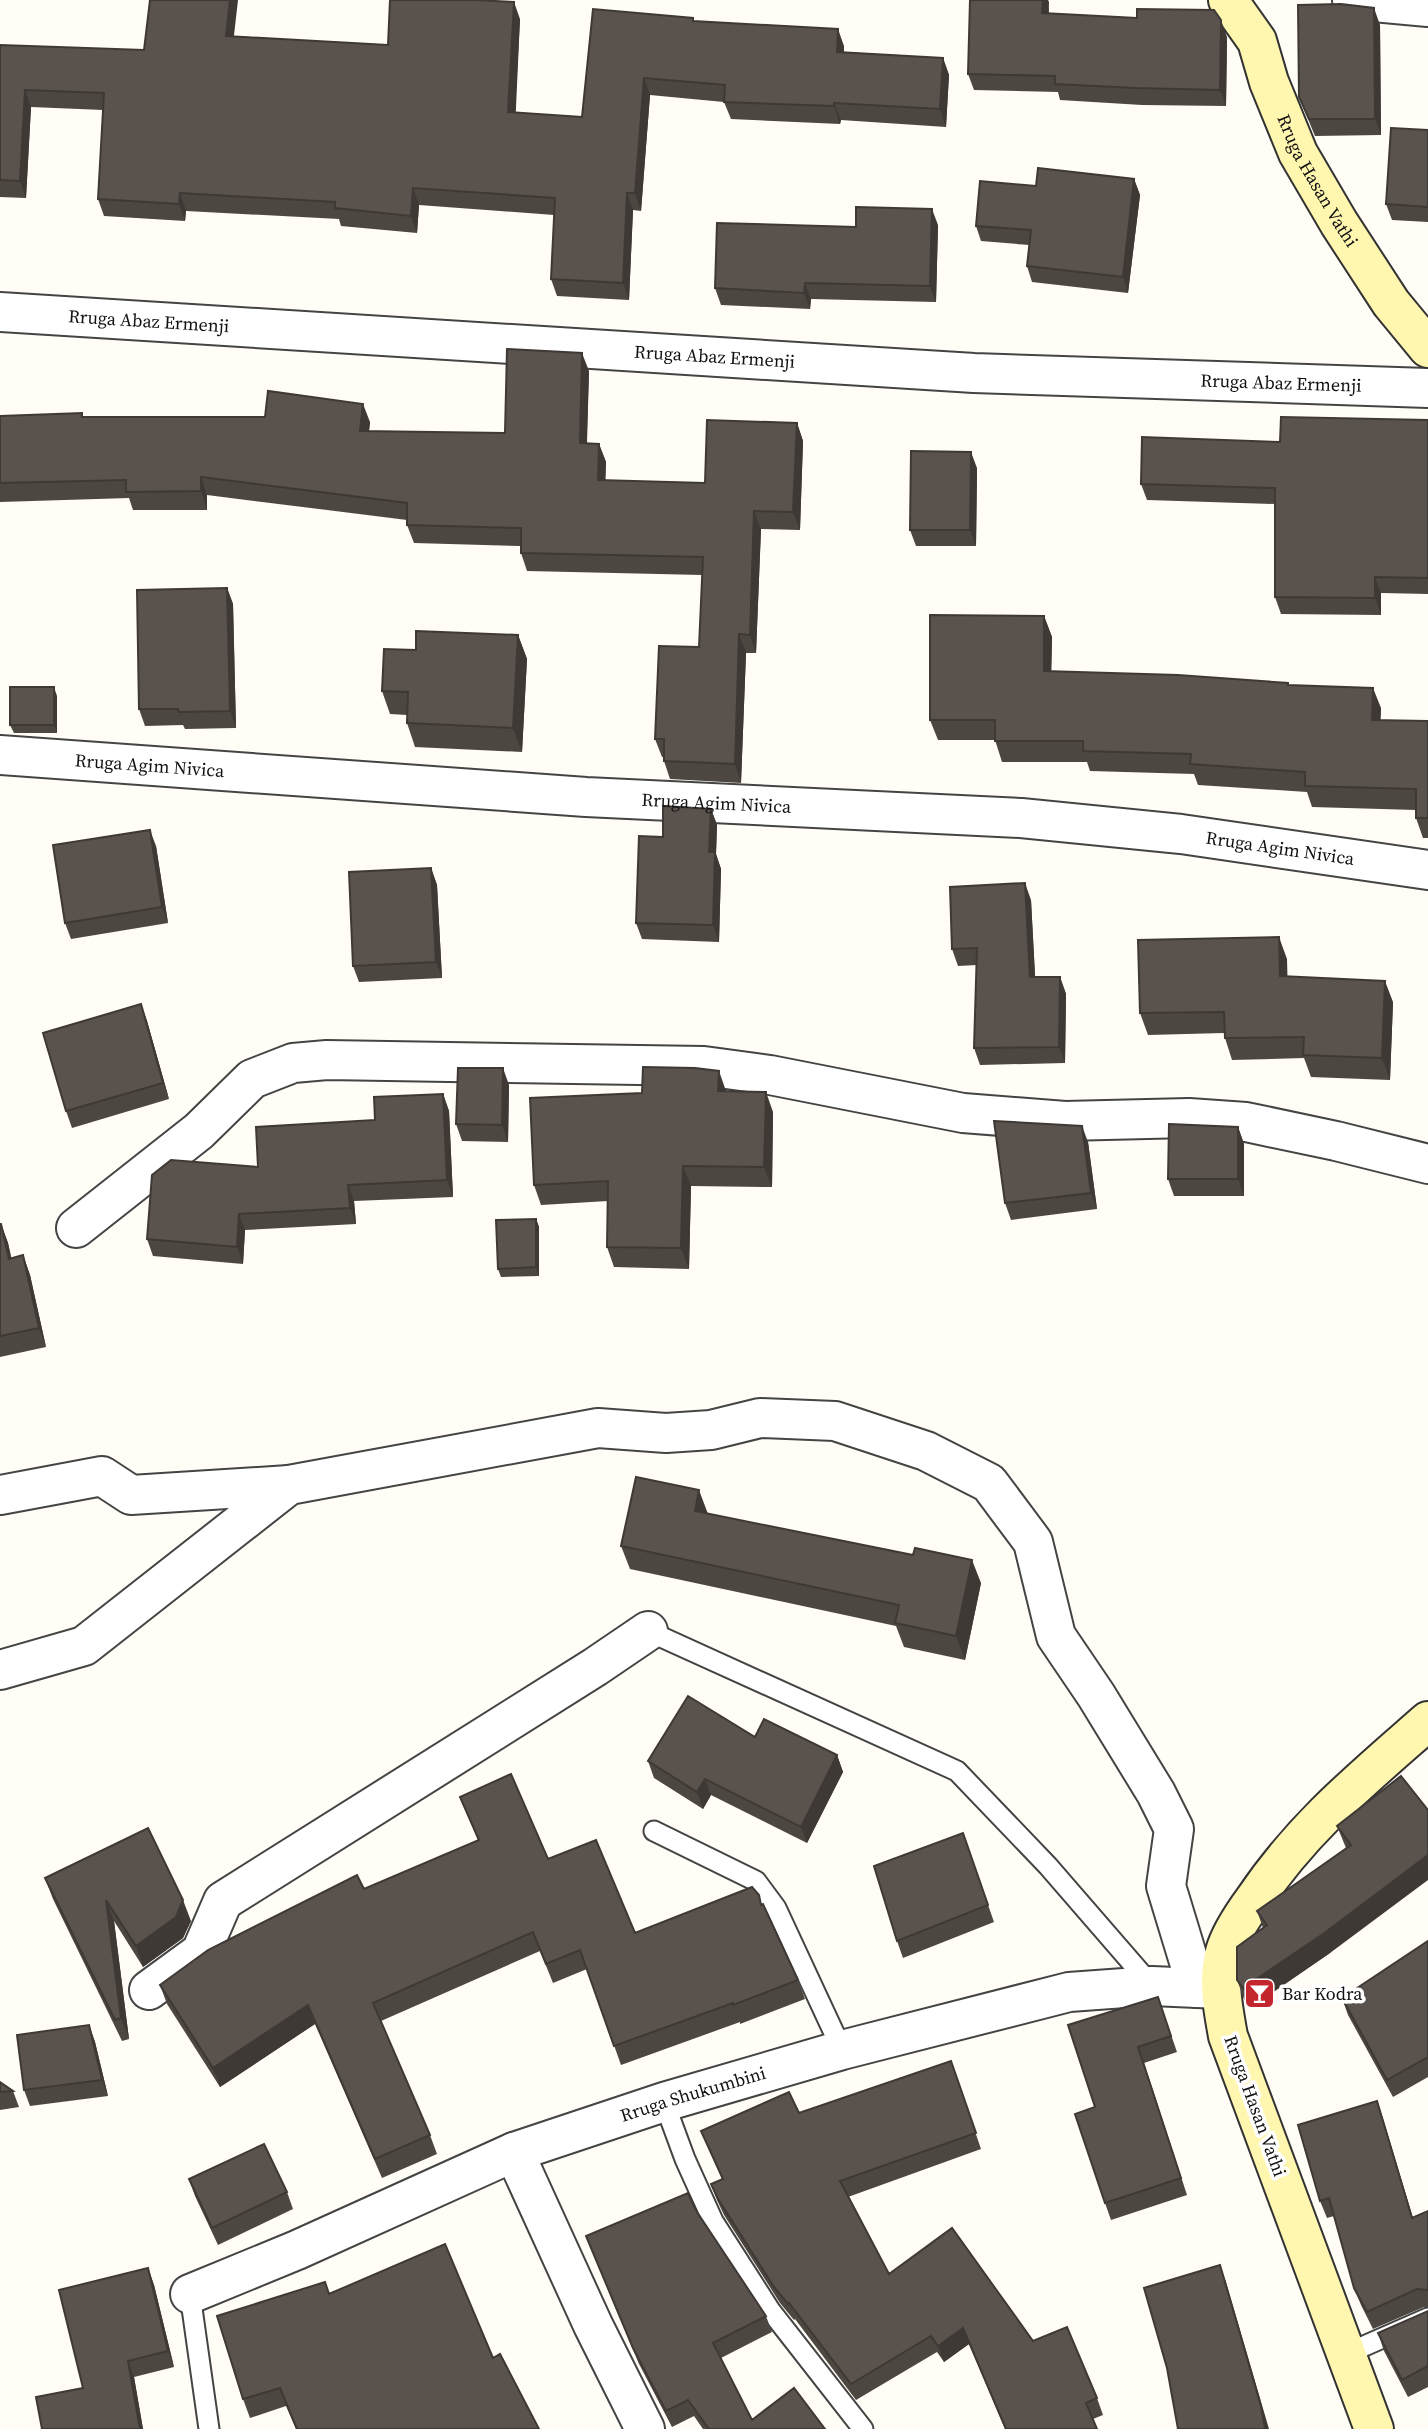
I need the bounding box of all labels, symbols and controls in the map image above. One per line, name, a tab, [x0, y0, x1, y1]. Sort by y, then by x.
street label: Rruga Hasan Vathi	[1271, 110, 1364, 252]
street label: Rruga Abaz Ermenji	[68, 303, 230, 338]
street label: Rruga Abaz Ermenji	[633, 339, 796, 374]
street label: Rruga Abaz Ermenji	[1200, 367, 1362, 398]
street label: Rruga Agim Nivica	[74, 747, 226, 783]
street label: Rruga Agim Nivica	[641, 787, 793, 819]
street label: Rruga Agim Nivica	[1204, 825, 1357, 871]
bar icon: Bar Kodra	[1242, 1977, 1276, 2011]
place label: Bar Kodra	[1282, 1981, 1363, 2006]
street label: Rruga Hasan Vathi	[1218, 2032, 1293, 2180]
street label: Rruga Shukumbini	[617, 2060, 769, 2128]

